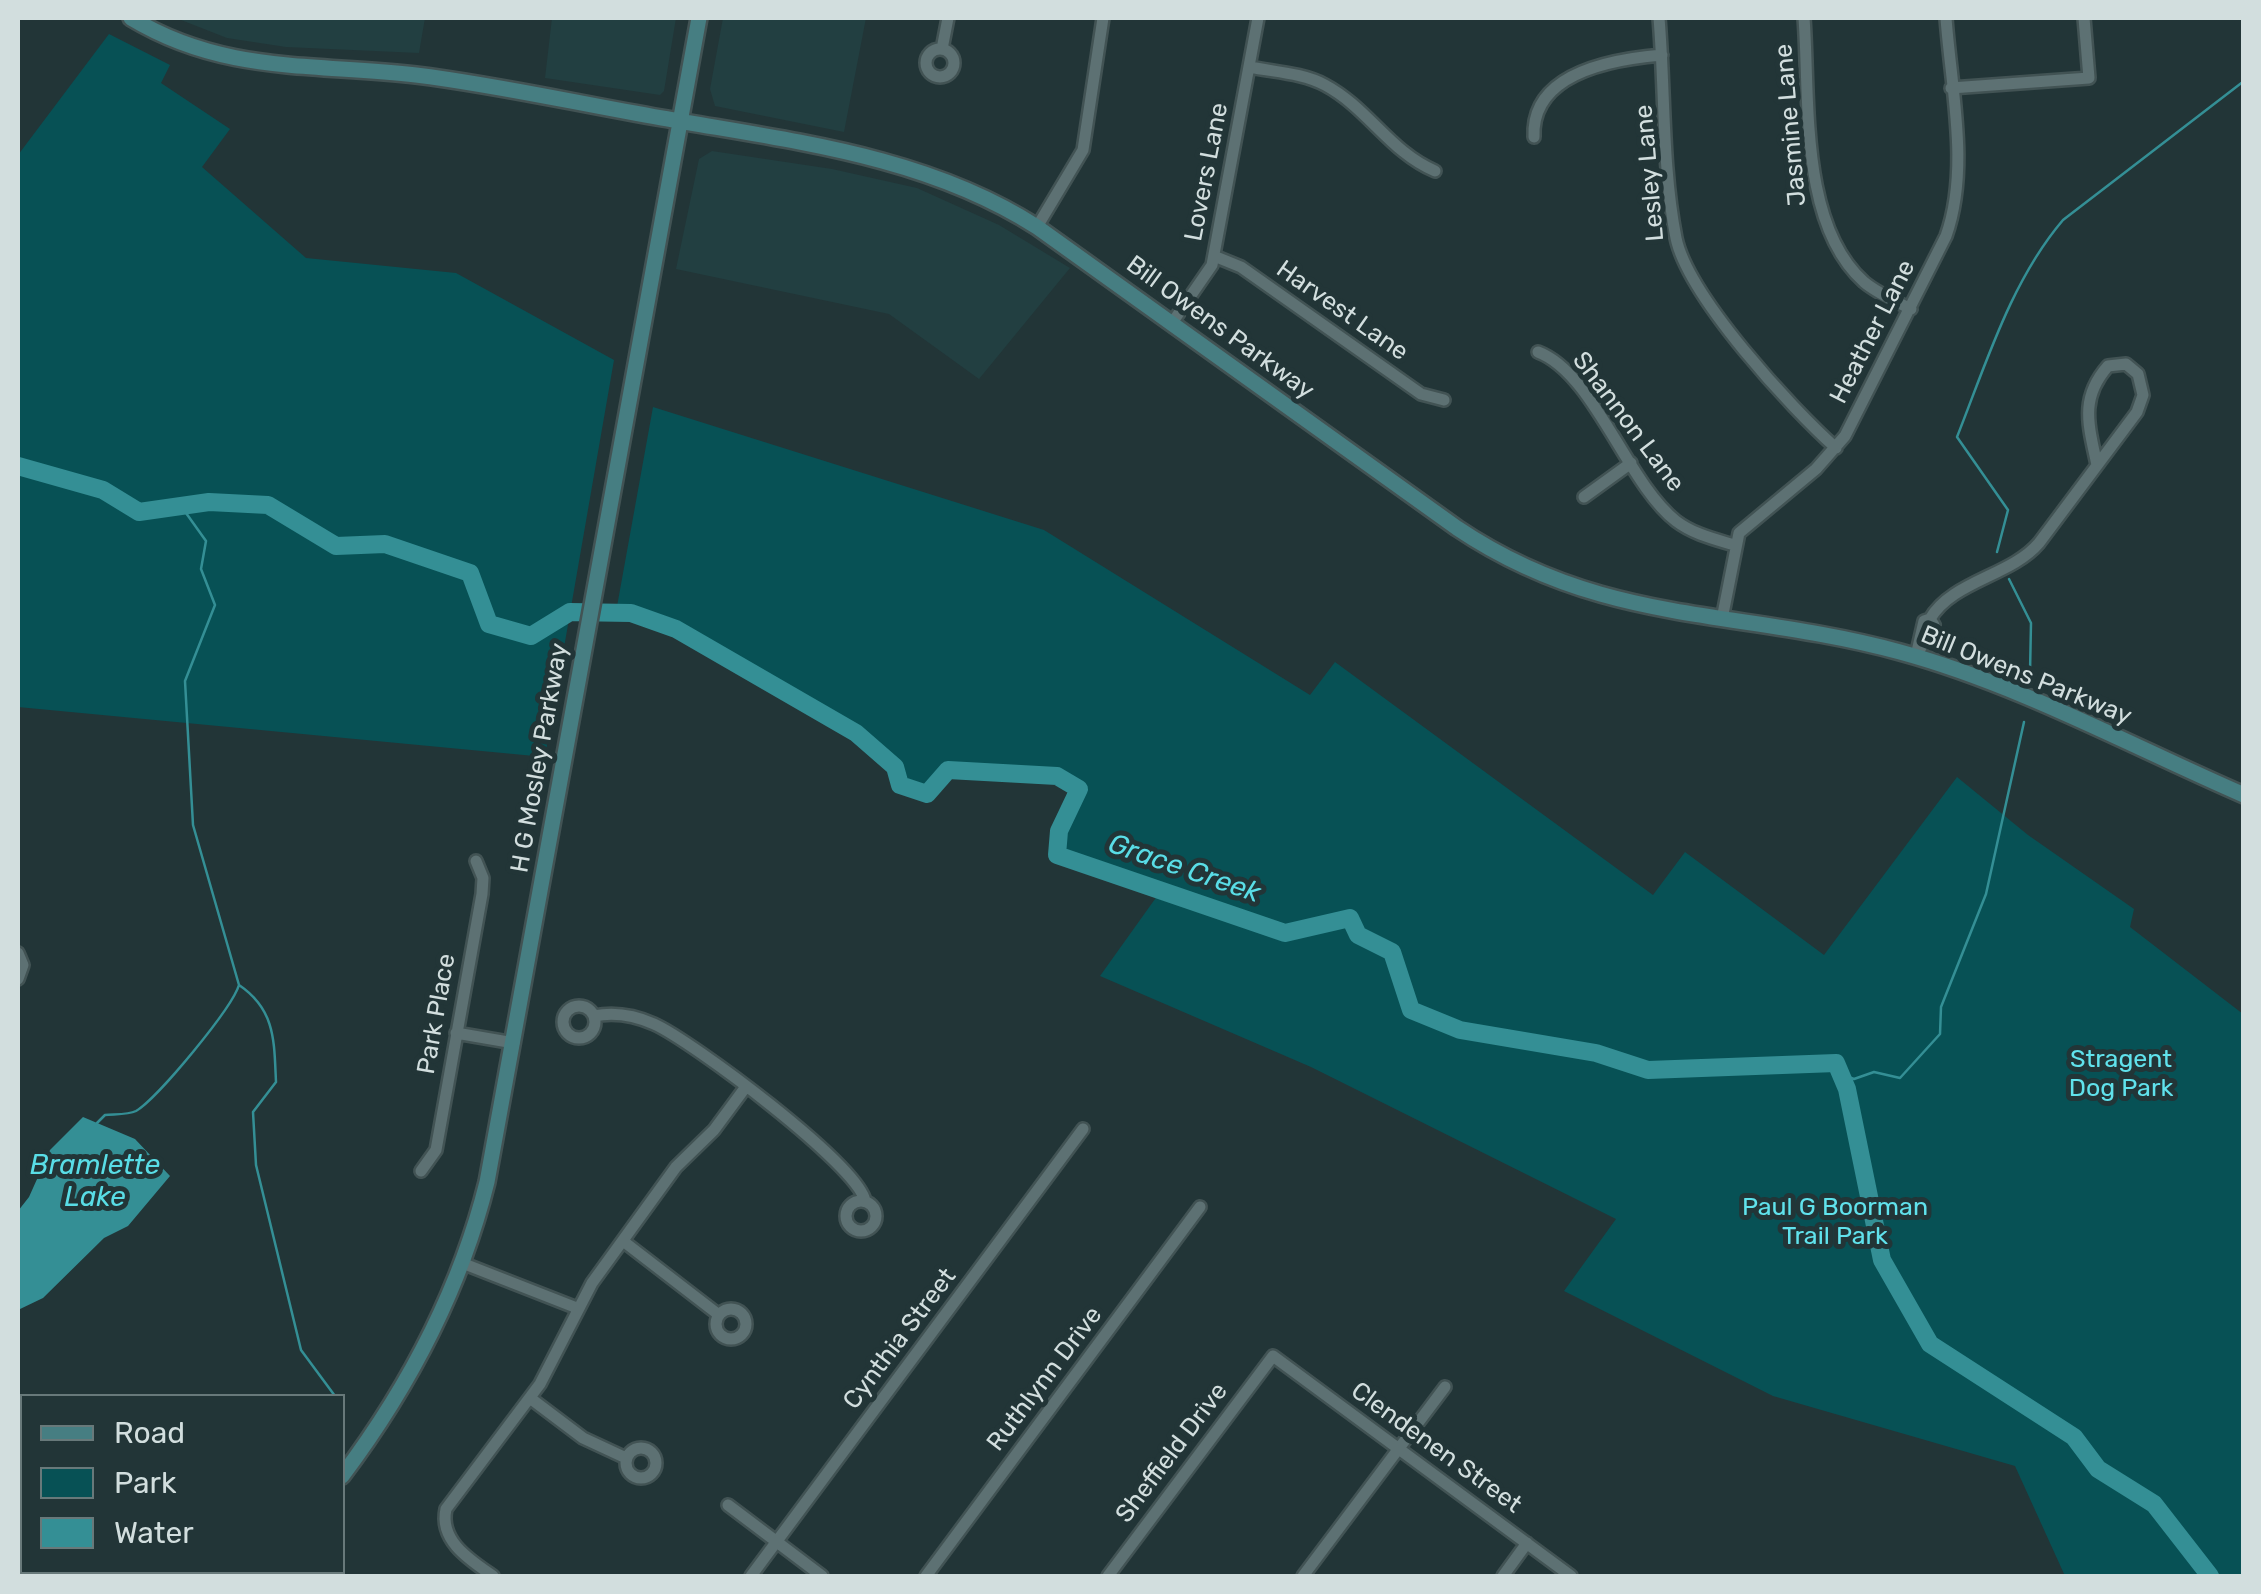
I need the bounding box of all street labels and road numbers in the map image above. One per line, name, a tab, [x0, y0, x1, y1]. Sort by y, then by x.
street label: Jasmine Lane	[1769, 43, 1813, 207]
street label: Lovers Lane	[1179, 100, 1235, 244]
street label: Lesley Lane	[1629, 103, 1671, 243]
street label: Bill Owens Parkway	[1120, 250, 1320, 406]
street label: Harvest Lane	[1270, 254, 1414, 368]
street label: Heather Lane	[1824, 255, 1922, 409]
street label: Shannon Lane	[1566, 346, 1690, 498]
street label: Bill Owens Parkway	[1916, 620, 2136, 732]
street label: H G Mosley Parkway	[505, 641, 575, 875]
street label: Park Place	[412, 951, 462, 1077]
street label: Cynthia Street	[837, 1263, 963, 1415]
street label: Ruthlynn Drive	[981, 1301, 1109, 1457]
street label: Clendenen Street	[1345, 1376, 1527, 1520]
street label: Sheffield Drive	[1110, 1377, 1234, 1529]

